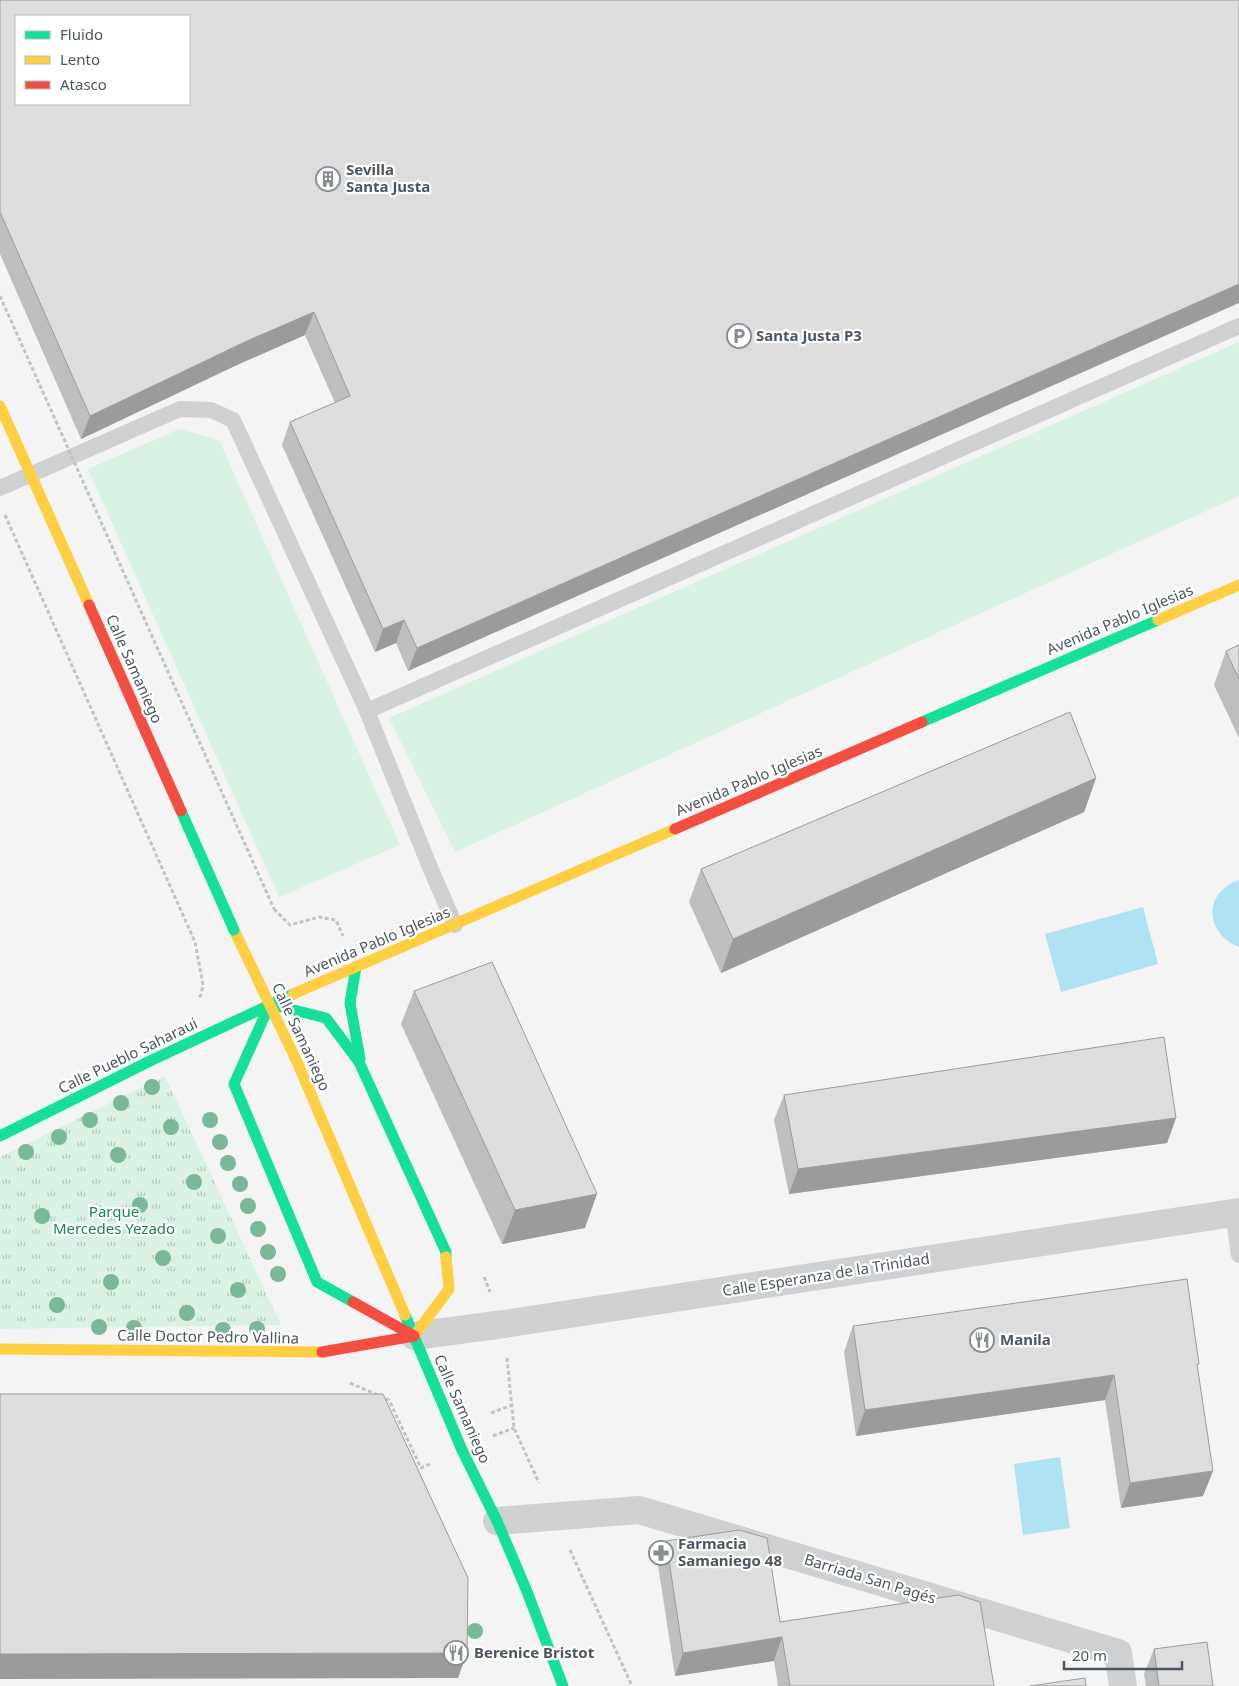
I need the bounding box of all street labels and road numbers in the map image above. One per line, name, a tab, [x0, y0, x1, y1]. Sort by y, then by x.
street label: Avenida Pablo Iglesias	[1043, 579, 1196, 659]
street label: Calle Samaniego	[102, 611, 168, 726]
street label: Avenida Pablo Iglesias	[672, 740, 825, 820]
street label: Avenida Pablo Iglesias	[300, 901, 453, 981]
street label: Calle Samaniego	[268, 979, 336, 1094]
street label: Calle Pueblo Saharaui	[55, 1013, 201, 1098]
street label: Calle Esperanza de la Trinidad	[721, 1248, 931, 1300]
street label: Calle Doctor Pedro Vallina	[117, 1324, 299, 1348]
street label: Calle Samaniego	[430, 1351, 496, 1466]
street label: Barriada San Pagés	[802, 1549, 939, 1608]

